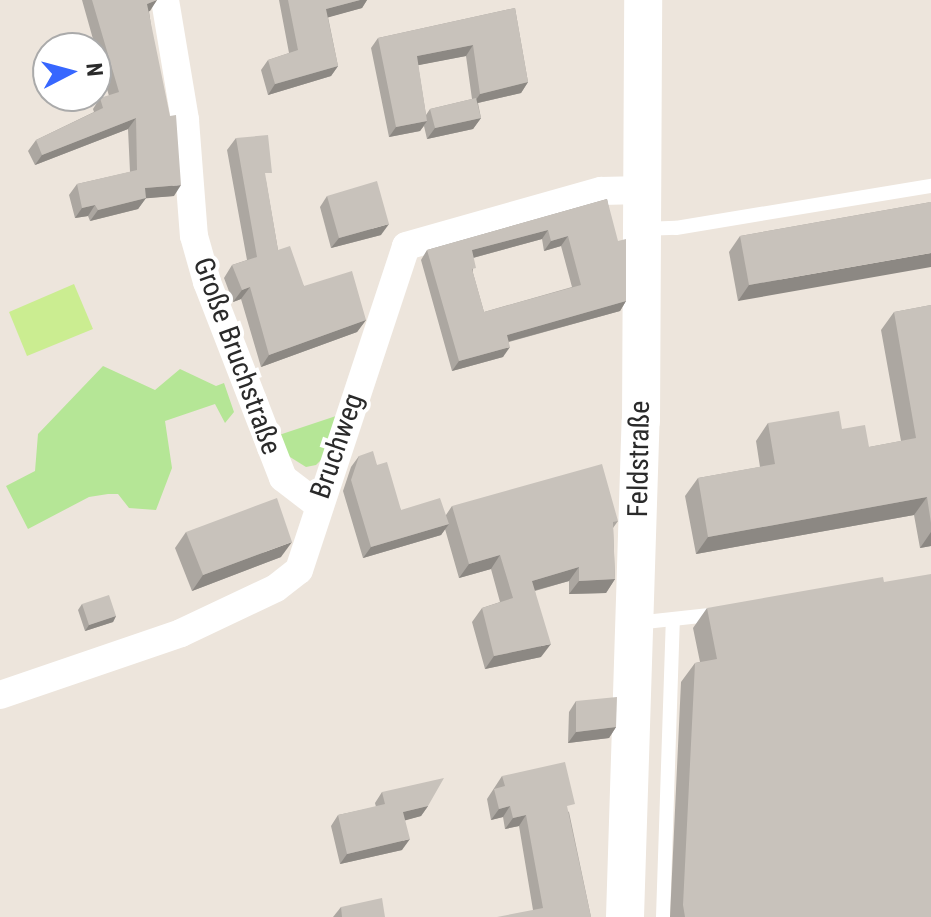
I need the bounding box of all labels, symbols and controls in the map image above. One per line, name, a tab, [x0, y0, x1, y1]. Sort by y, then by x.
north arrow	[32, 32, 112, 112]
text: N	[81, 62, 108, 78]
street label: Große Bruchstraße	[186, 253, 288, 459]
street label: Bruchweg	[303, 389, 371, 503]
street label: Feldstraße	[621, 400, 657, 518]

